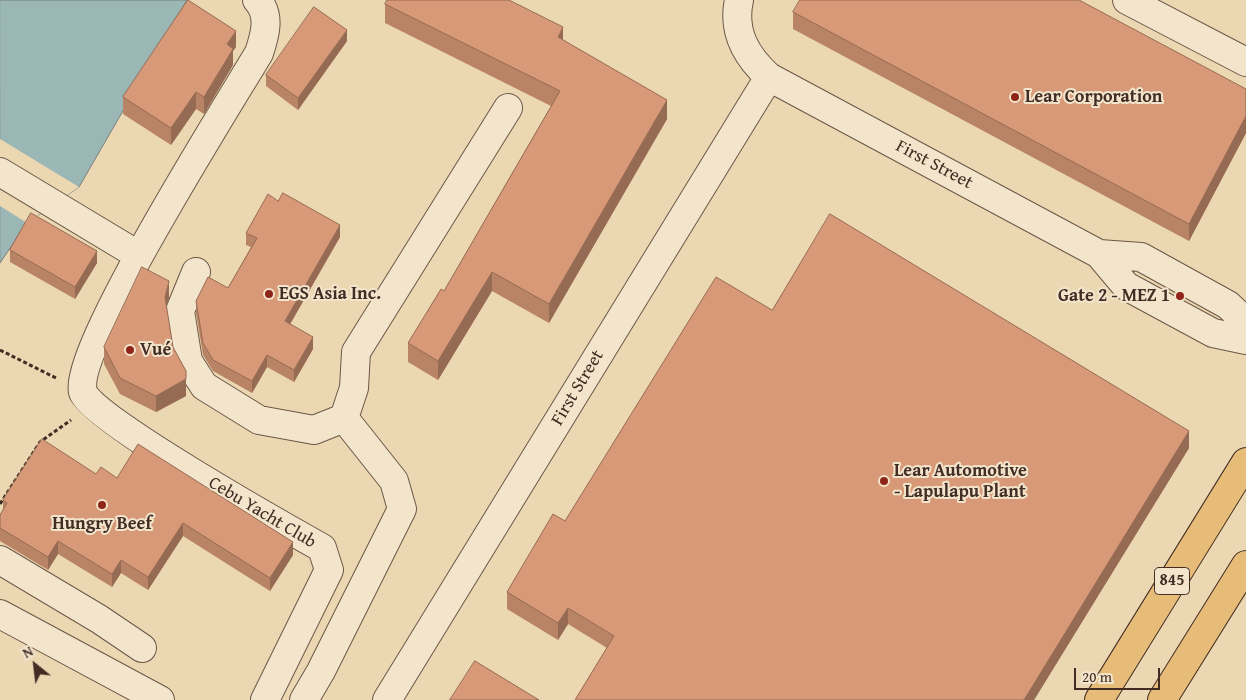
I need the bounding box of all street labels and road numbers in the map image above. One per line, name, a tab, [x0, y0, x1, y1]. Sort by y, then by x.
street label: First Street	[892, 136, 976, 194]
street label: First Street	[547, 346, 609, 430]
street label: Cebu Yacht Club	[204, 472, 320, 554]
road number: 845	[1154, 568, 1190, 594]

